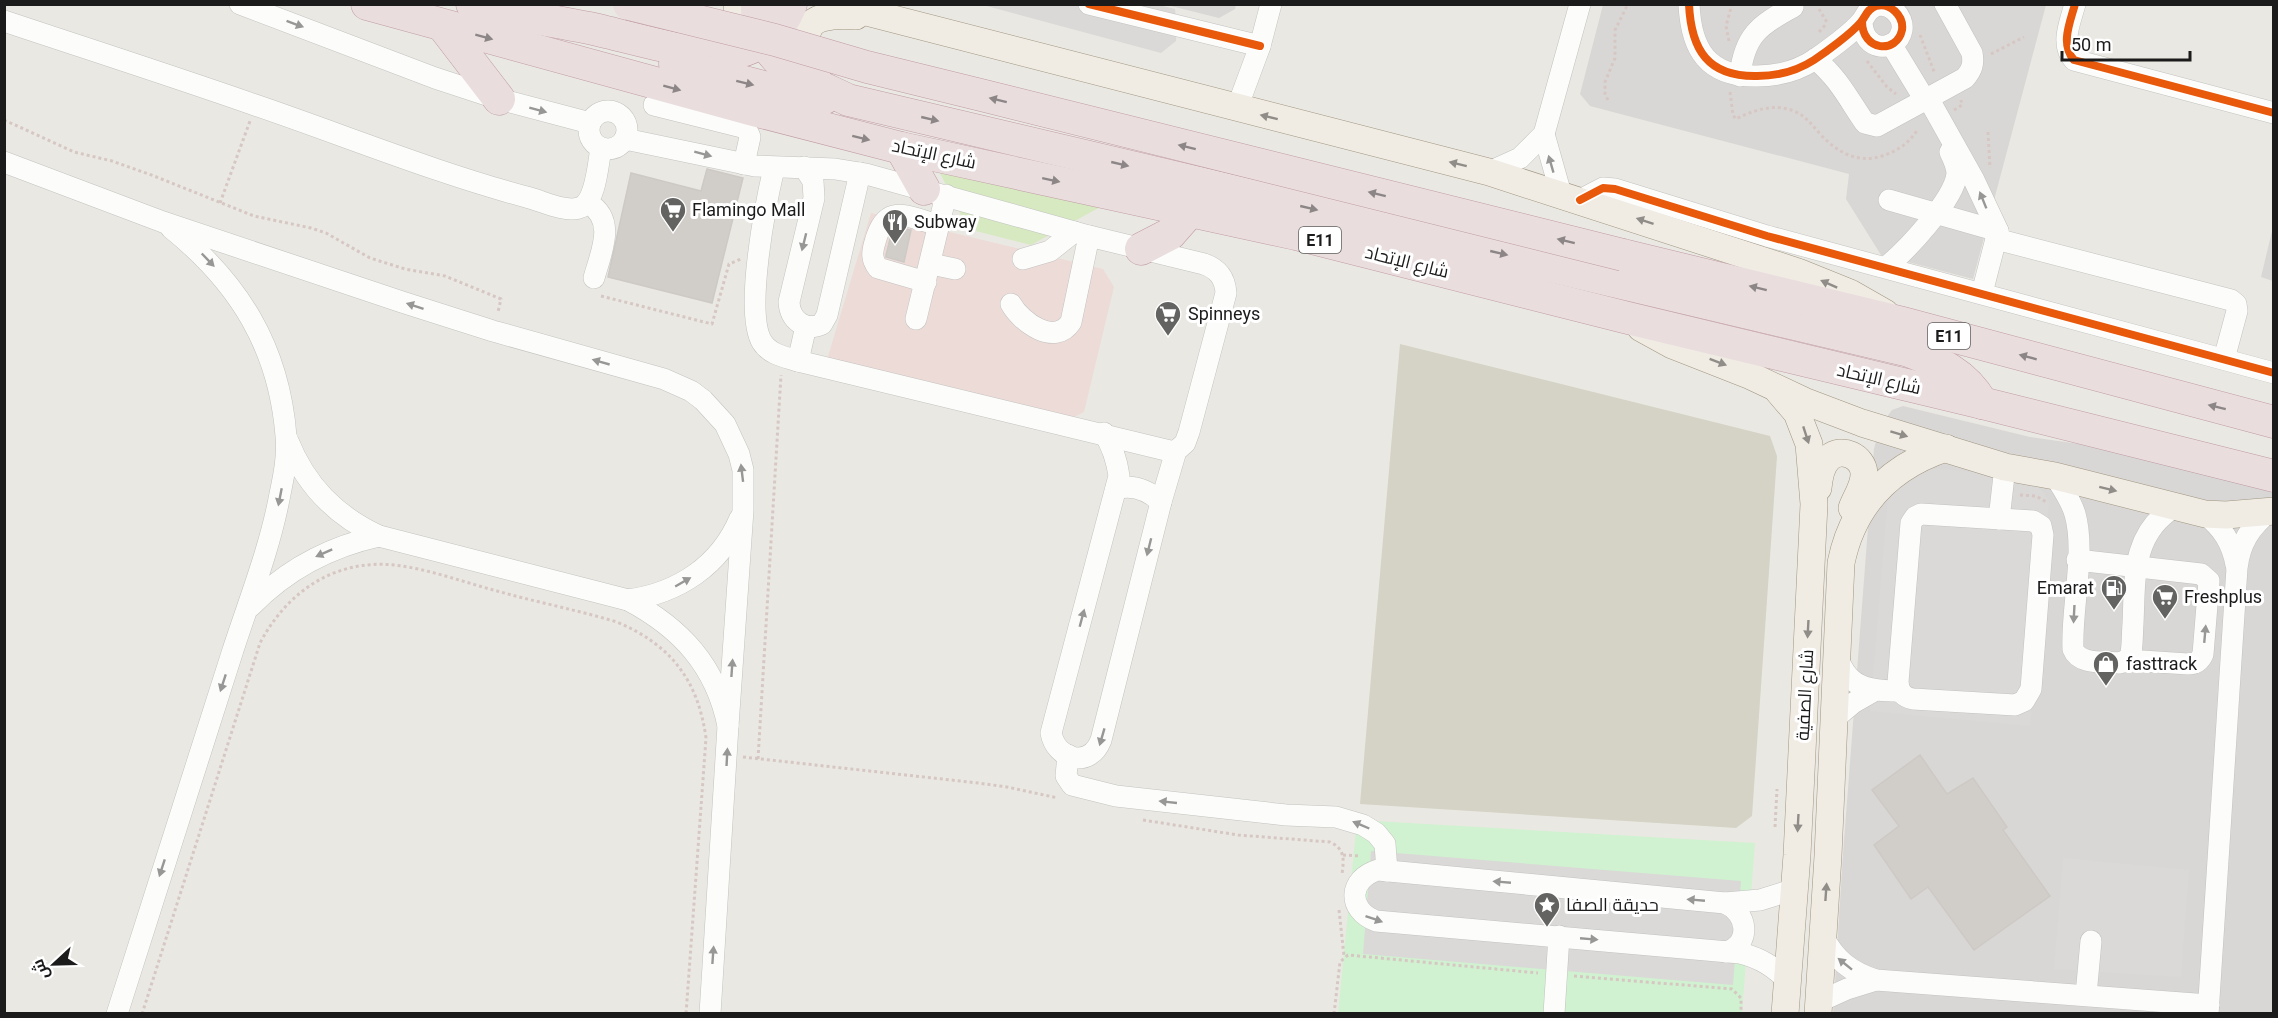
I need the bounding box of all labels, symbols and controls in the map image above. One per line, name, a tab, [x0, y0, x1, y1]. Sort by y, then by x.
one-way arrow	[286, 20, 304, 30]
scale bar	[2062, 24, 2190, 62]
one-way arrow	[475, 33, 493, 43]
text: 50 m	[2071, 34, 2111, 55]
one-way arrow	[736, 78, 754, 88]
one-way arrow	[663, 84, 681, 93]
one-way arrow	[989, 94, 1007, 104]
one-way arrow	[529, 105, 547, 115]
one-way arrow	[1260, 111, 1278, 121]
one-way arrow	[921, 115, 939, 125]
one-way arrow	[852, 133, 870, 143]
street label: شارع الإتحاد	[890, 134, 978, 175]
one-way arrow	[1178, 142, 1197, 152]
one-way arrow	[694, 150, 712, 160]
one-way arrow	[1546, 155, 1555, 173]
one-way arrow	[1110, 159, 1129, 169]
one-way arrow	[1449, 159, 1467, 169]
one-way arrow	[1042, 176, 1061, 185]
one-way arrow	[1368, 188, 1386, 198]
one-way arrow	[1978, 190, 1988, 208]
supermarket icon: Flamingo Mall	[658, 195, 688, 233]
place label: Flamingo Mall	[692, 199, 805, 220]
one-way arrow	[1300, 204, 1319, 214]
restaurant icon: Subway	[880, 207, 910, 245]
place label: Subway	[914, 211, 977, 232]
one-way arrow	[1636, 216, 1654, 225]
road number: E11	[1299, 227, 1341, 253]
one-way arrow	[798, 233, 808, 251]
one-way arrow	[1557, 235, 1575, 245]
street label: شارع الإتحاد	[1363, 241, 1451, 284]
one-way arrow	[1490, 249, 1508, 259]
one-way arrow	[200, 253, 214, 267]
one-way arrow	[1820, 279, 1838, 289]
one-way arrow	[1749, 282, 1767, 292]
supermarket icon: Spinneys	[1153, 299, 1183, 337]
one-way arrow	[406, 301, 424, 310]
place label: Spinneys	[1188, 303, 1260, 324]
road number: E11	[1928, 323, 1970, 349]
one-way arrow	[2019, 352, 2037, 361]
one-way arrow	[592, 357, 610, 366]
one-way arrow	[1709, 358, 1727, 368]
street label: شارع الإتحاد	[1835, 359, 1923, 400]
one-way arrow	[2208, 402, 2226, 412]
one-way arrow	[1802, 426, 1812, 444]
one-way arrow	[1890, 430, 1908, 439]
one-way arrow	[738, 464, 747, 483]
one-way arrow	[2098, 485, 2117, 495]
one-way arrow	[275, 487, 284, 506]
one-way arrow	[1144, 538, 1154, 557]
one-way arrow	[315, 549, 332, 558]
fuel station icon: Emarat	[2099, 573, 2129, 611]
one-way arrow	[675, 577, 692, 587]
place label: Emarat	[2037, 577, 2094, 598]
supermarket icon: Freshplus	[2150, 582, 2180, 620]
place label: Freshplus	[2184, 586, 2262, 607]
one-way arrow	[2070, 604, 2079, 623]
one-way arrow	[1078, 609, 1087, 627]
one-way arrow	[1804, 619, 1813, 638]
one-way arrow	[2200, 625, 2210, 644]
street label: شارع الصفية	[1792, 649, 1819, 741]
shop icon: fasttrack	[2091, 649, 2121, 687]
place label: fasttrack	[2126, 653, 2198, 674]
one-way arrow	[727, 658, 737, 677]
one-way arrow	[217, 674, 227, 692]
one-way arrow	[1096, 727, 1106, 746]
one-way arrow	[722, 748, 731, 767]
one-way arrow	[1159, 797, 1178, 807]
one-way arrow	[1794, 814, 1803, 833]
one-way arrow	[1352, 820, 1370, 830]
one-way arrow	[157, 859, 167, 877]
one-way arrow	[1492, 877, 1511, 887]
one-way arrow	[1821, 883, 1831, 902]
place icon: حديقة الصفا	[1532, 890, 1562, 928]
place label: حديقة الصفا	[1566, 894, 1659, 915]
one-way arrow	[1686, 895, 1705, 905]
one-way arrow	[1366, 914, 1384, 924]
north arrow	[24, 934, 84, 994]
one-way arrow	[1579, 934, 1598, 944]
one-way arrow	[709, 946, 718, 965]
text: ش	[28, 956, 53, 983]
one-way arrow	[1837, 959, 1852, 971]

